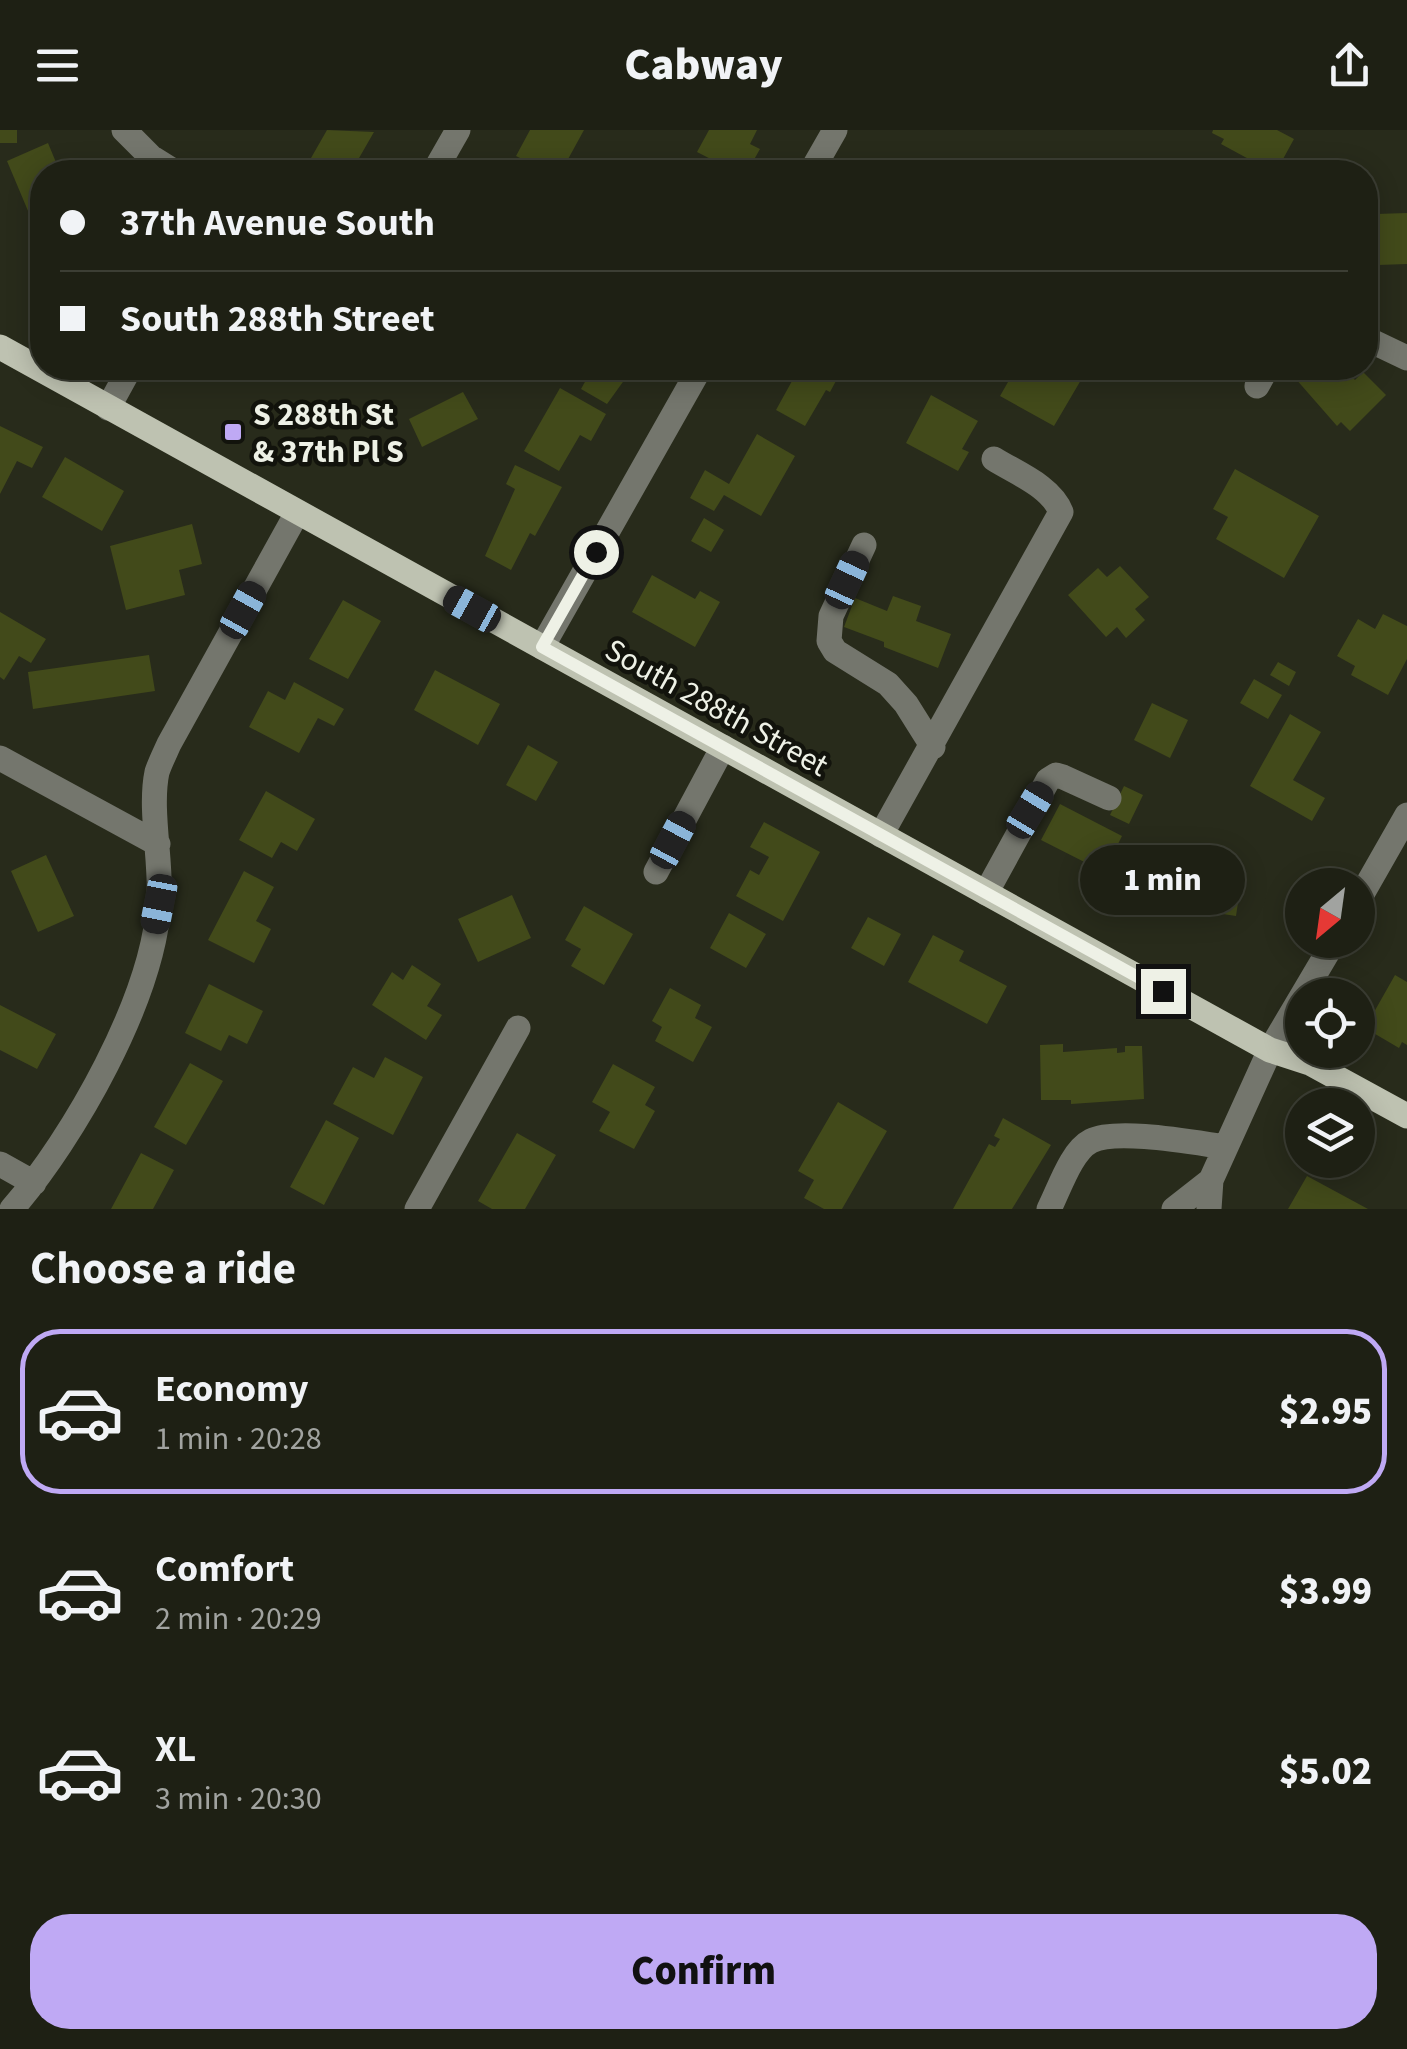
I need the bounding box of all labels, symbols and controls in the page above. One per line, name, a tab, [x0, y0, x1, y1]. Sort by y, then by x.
text: Cabway	[624, 33, 783, 97]
icon: menu	[30, 38, 85, 93]
icon: share	[1322, 38, 1377, 93]
text: 37th Avenue South	[120, 196, 435, 250]
text: South 288th Street	[120, 292, 435, 346]
place label: S 288th St & 37th Pl S	[253, 392, 404, 475]
marker: S 288th St & 37th Pl S	[222, 421, 244, 443]
route start	[574, 530, 619, 575]
car	[821, 546, 873, 614]
car	[215, 576, 271, 644]
car	[438, 581, 506, 637]
street label: South 288th Street	[596, 627, 837, 788]
car	[1002, 777, 1058, 843]
car	[646, 806, 700, 874]
callout: 1 min	[1080, 846, 1246, 916]
text: 1 min	[1123, 857, 1202, 903]
north arrow	[1285, 868, 1375, 958]
map controls	[1285, 868, 1375, 1178]
car	[139, 872, 179, 936]
route end	[1141, 969, 1186, 1014]
button: locate	[1285, 978, 1375, 1068]
button: layers	[1285, 1088, 1375, 1178]
text: Choose a ride	[30, 1237, 296, 1301]
text: Economy	[155, 1362, 308, 1416]
icon: car	[35, 1367, 125, 1457]
text: $2.95	[1279, 1385, 1372, 1439]
text: 1 min · 20:28	[155, 1416, 322, 1462]
text: Comfort	[155, 1542, 294, 1596]
icon: car	[35, 1547, 125, 1637]
text: $3.99	[1279, 1565, 1372, 1619]
text: 2 min · 20:29	[155, 1596, 322, 1642]
text: XL	[155, 1722, 196, 1776]
icon: car	[35, 1727, 125, 1817]
text: $5.02	[1279, 1745, 1372, 1799]
text: 3 min · 20:30	[155, 1776, 322, 1822]
button: Confirm	[30, 1914, 1377, 2029]

